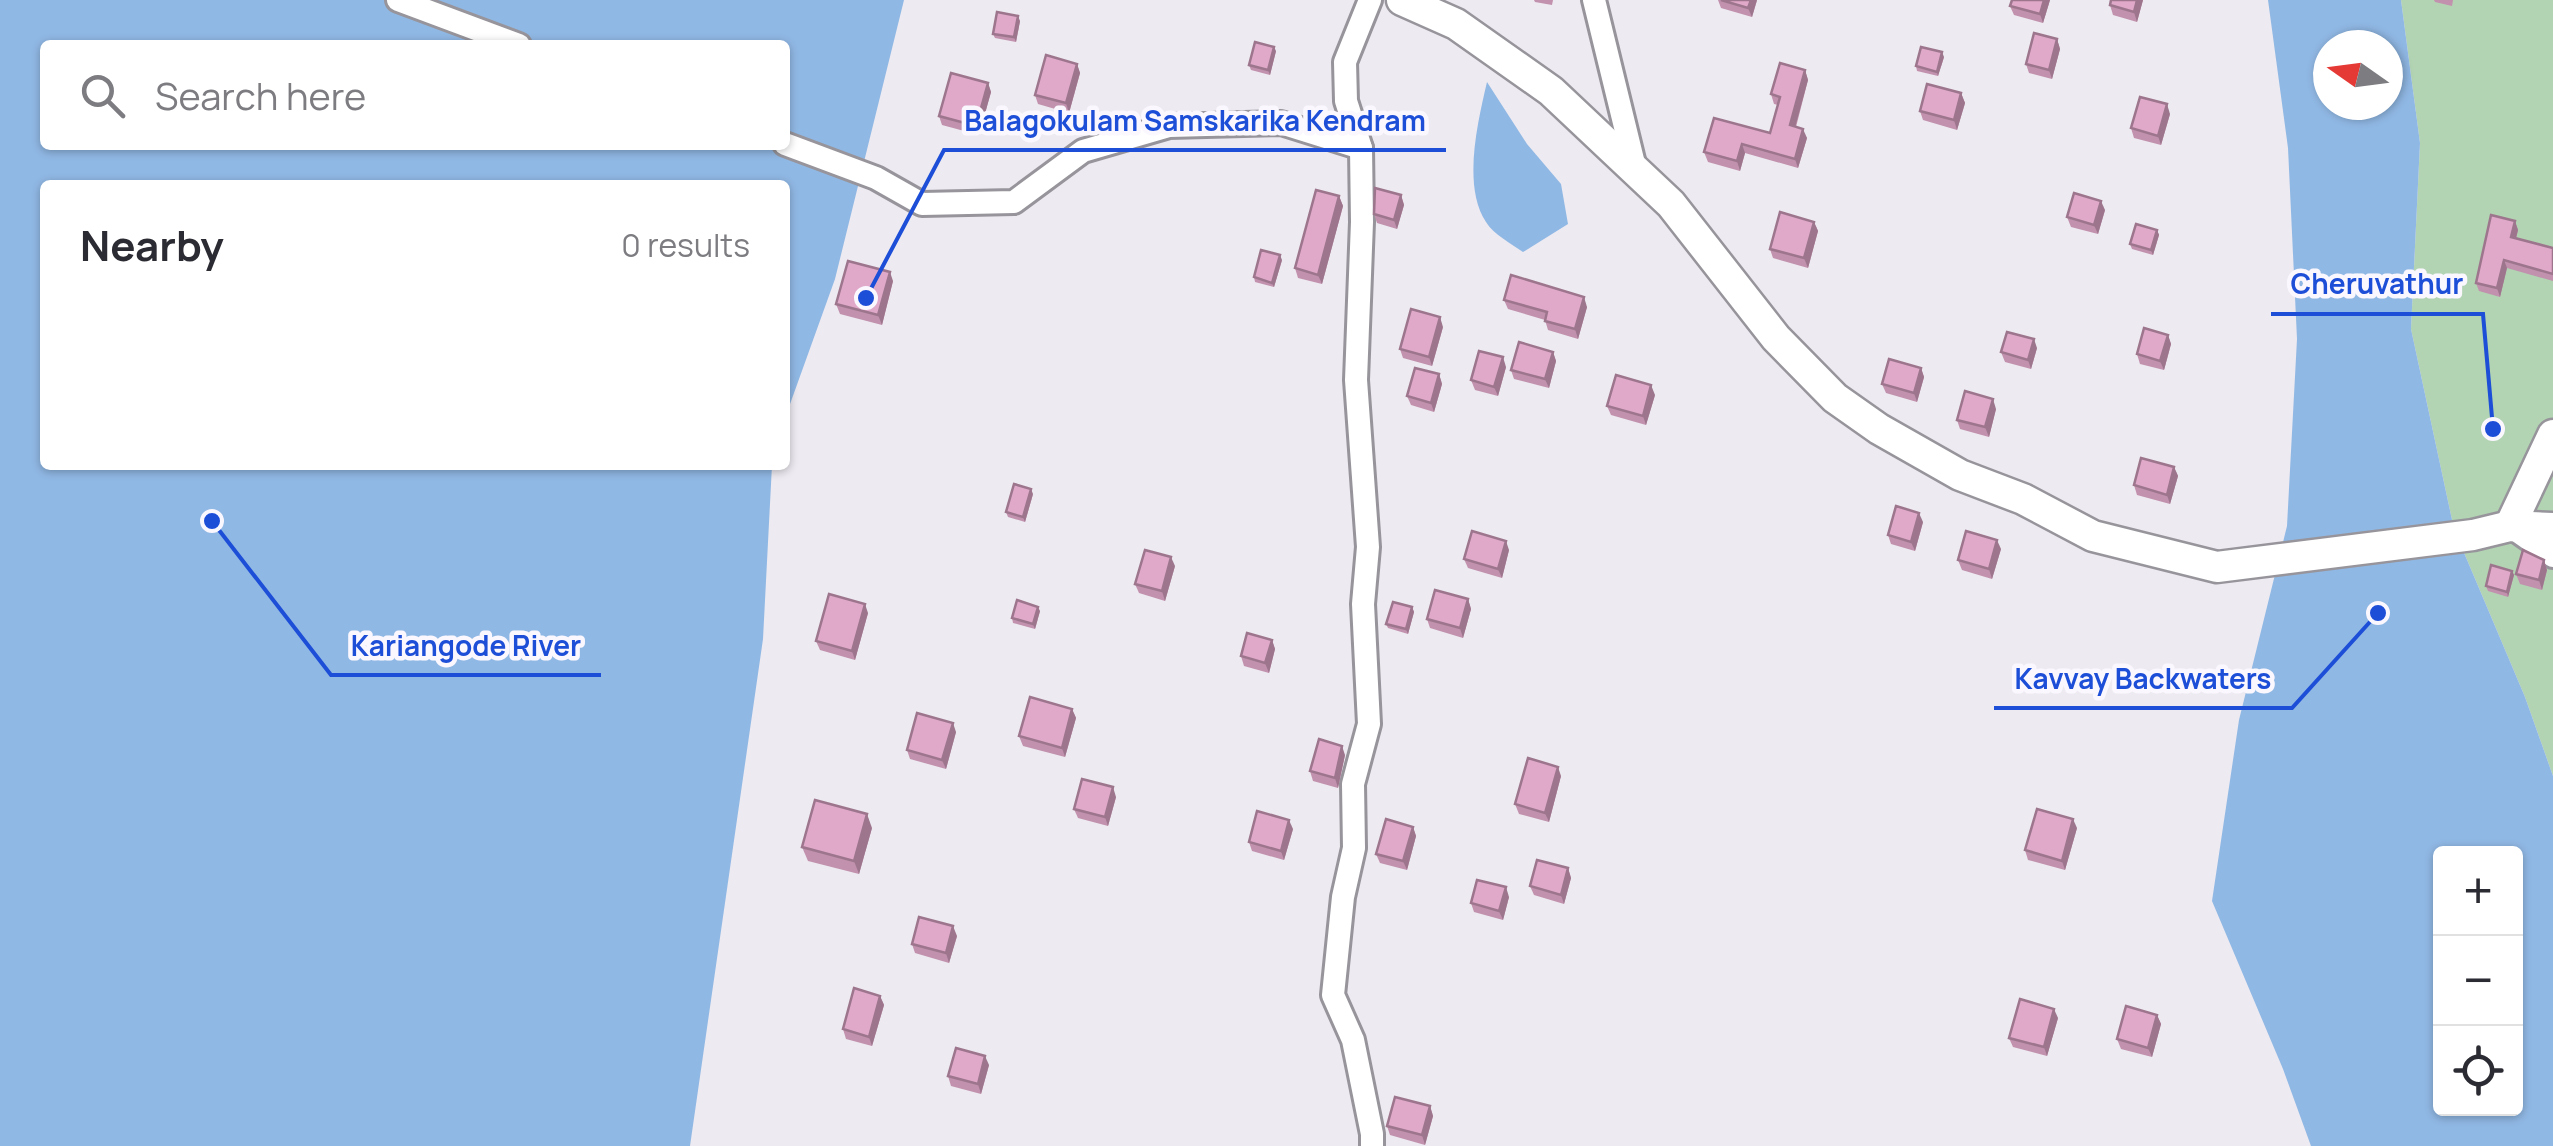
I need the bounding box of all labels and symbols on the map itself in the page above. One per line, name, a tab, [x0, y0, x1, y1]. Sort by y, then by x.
north arrow	[2313, 30, 2403, 120]
callout: Balagokulam Samskarika Kendram	[944, 92, 1446, 150]
text: Balagokulam Samskarika Kendram	[964, 101, 1426, 139]
callout: Cheruvathur	[2271, 256, 2483, 314]
text: Cheruvathur	[2291, 264, 2463, 302]
callout: Kariangode River	[331, 617, 601, 675]
text: Kariangode River	[351, 626, 581, 664]
callout: Kavvay Backwaters	[1994, 650, 2292, 708]
text: Kavvay Backwaters	[2014, 659, 2272, 697]

